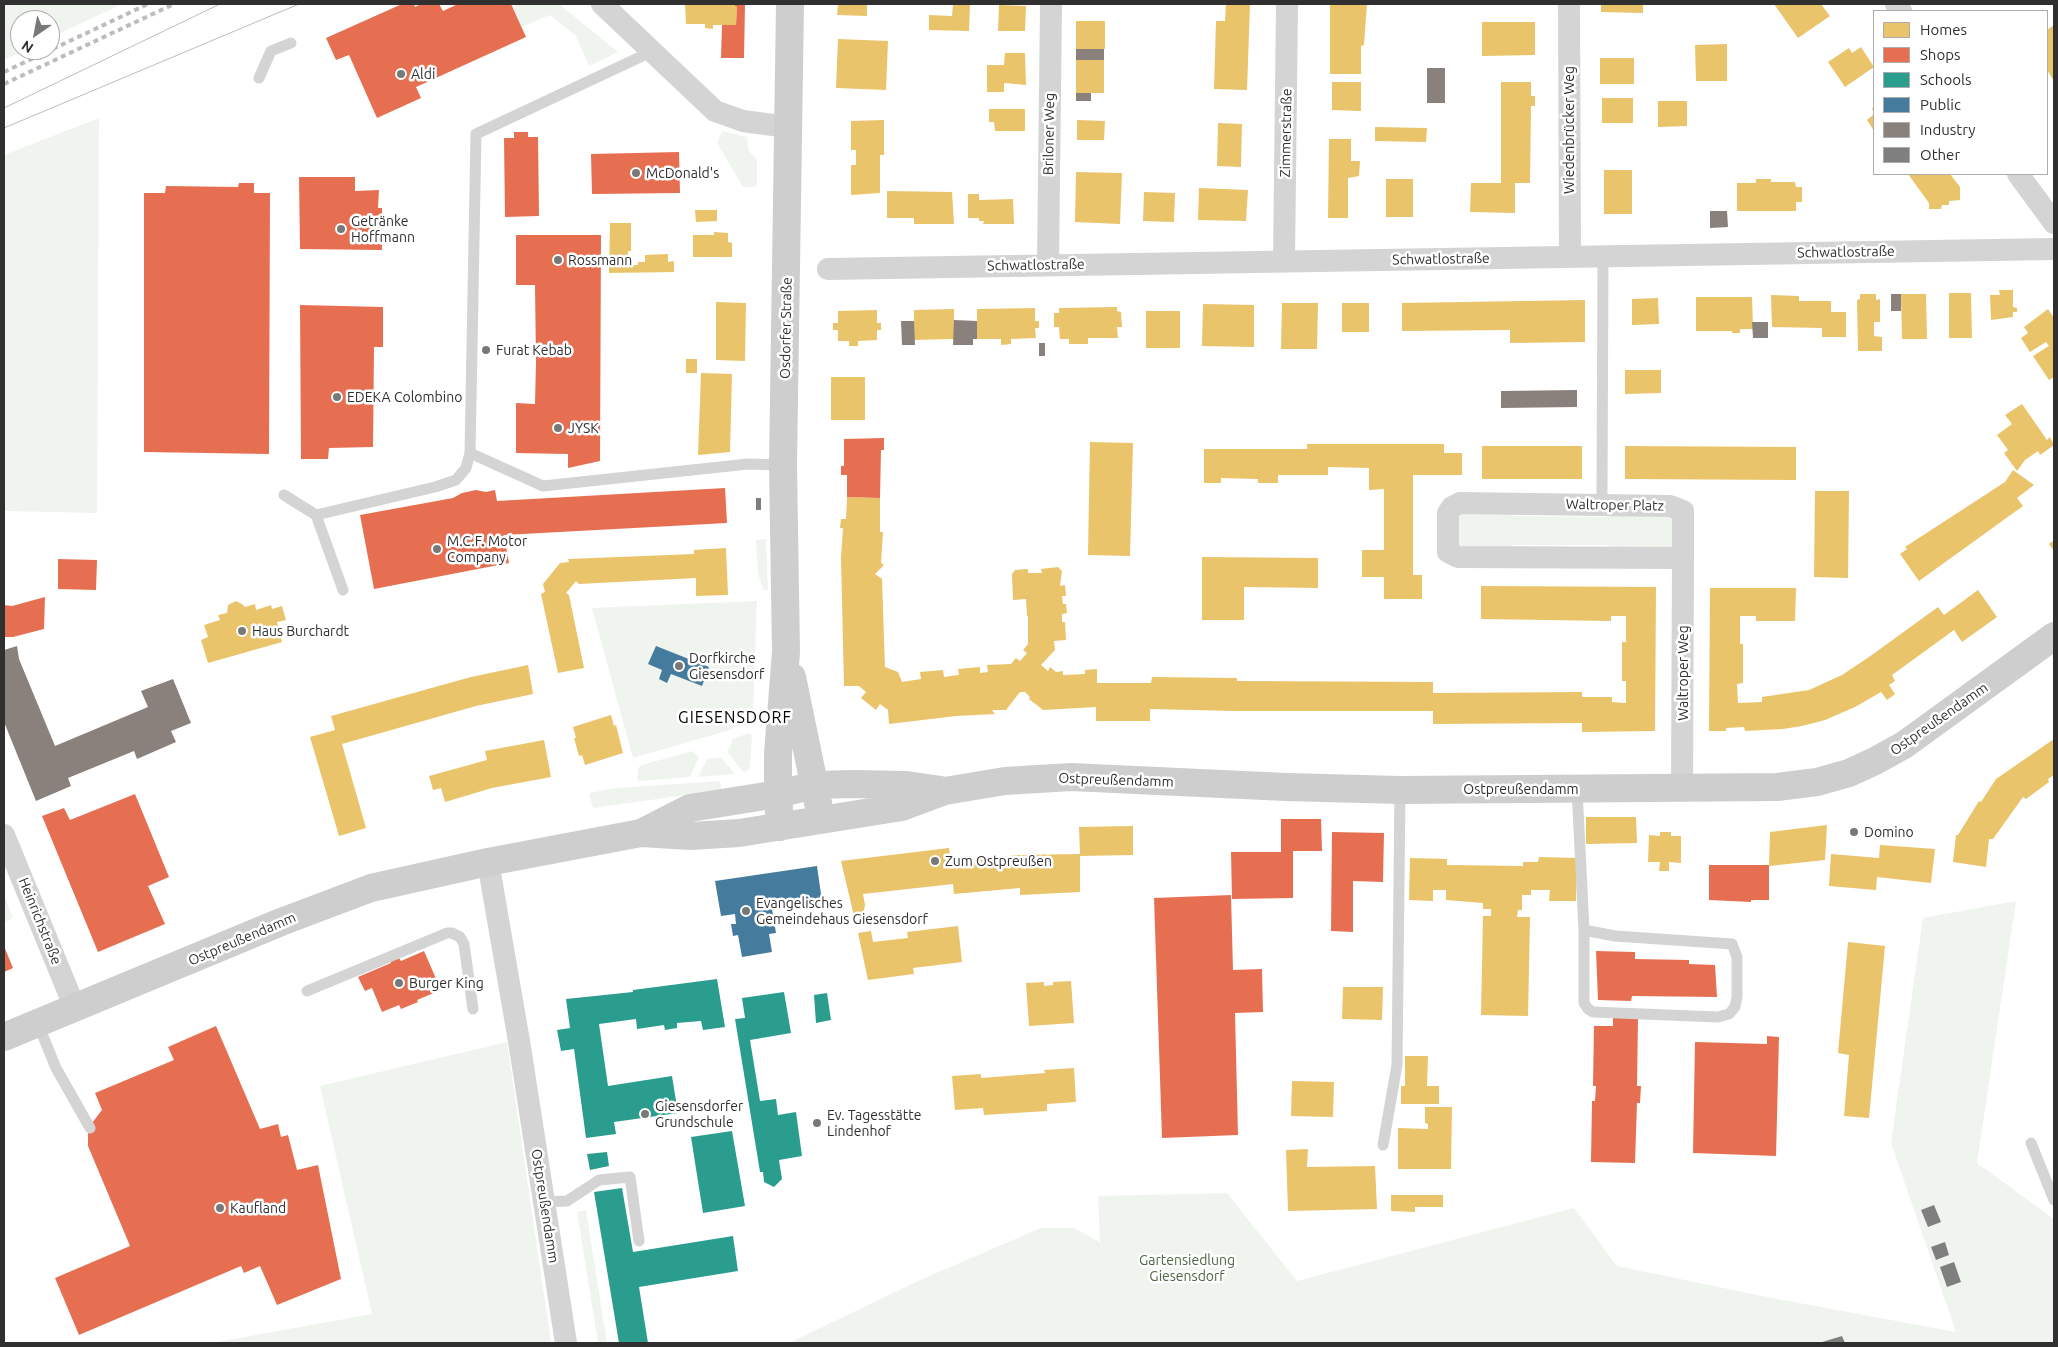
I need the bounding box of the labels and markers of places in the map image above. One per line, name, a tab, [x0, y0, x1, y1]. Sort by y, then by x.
place label: Aldi	[411, 66, 435, 82]
marker: Aldi	[395, 68, 407, 80]
place label: McDonald's	[646, 165, 719, 181]
marker: McDonald's	[630, 167, 642, 179]
place label: Getränke Hoffmann	[351, 213, 415, 246]
marker: Getränke Hoffmann	[335, 223, 347, 235]
place label: Rossmann	[568, 252, 632, 268]
marker: Rossmann	[552, 254, 564, 266]
place label: Furat Kebab	[496, 342, 572, 358]
marker: Furat Kebab	[480, 344, 492, 356]
place label: EDEKA Colombino	[347, 389, 462, 405]
marker: EDEKA Colombino	[331, 391, 343, 403]
place label: JYSK	[568, 420, 599, 436]
marker: JYSK	[552, 422, 564, 434]
place label: M.C.F. Motor Company	[447, 533, 527, 566]
marker: M.C.F. Motor Company	[431, 543, 443, 555]
place label: Haus Burchardt	[252, 623, 349, 639]
marker: Haus Burchardt	[236, 625, 248, 637]
place label: Dorfkirche Giesensdorf	[689, 650, 764, 682]
marker: Dorfkirche Giesensdorf	[673, 660, 685, 672]
place label: Domino	[1864, 824, 1914, 840]
marker: Domino	[1848, 826, 1860, 838]
place label: Zum Ostpreußen	[945, 853, 1052, 869]
marker: Zum Ostpreußen	[929, 855, 941, 867]
place label: Evangelisches Gemeindehaus Giesensdorf	[756, 895, 928, 928]
marker: Evangelisches Gemeindehaus Giesensdorf	[740, 905, 752, 917]
place label: Burger King	[409, 975, 484, 991]
marker: Burger King	[393, 977, 405, 989]
place label: Giesensdorfer Grundschule	[655, 1098, 743, 1130]
place label: Ev. Tagesstätte Lindenhof	[827, 1107, 922, 1140]
marker: Giesensdorfer Grundschule	[639, 1108, 651, 1120]
marker: Ev. Tagesstätte Lindenhof	[811, 1117, 823, 1129]
place label: Kaufland	[230, 1200, 286, 1216]
marker: Kaufland	[214, 1202, 226, 1214]

